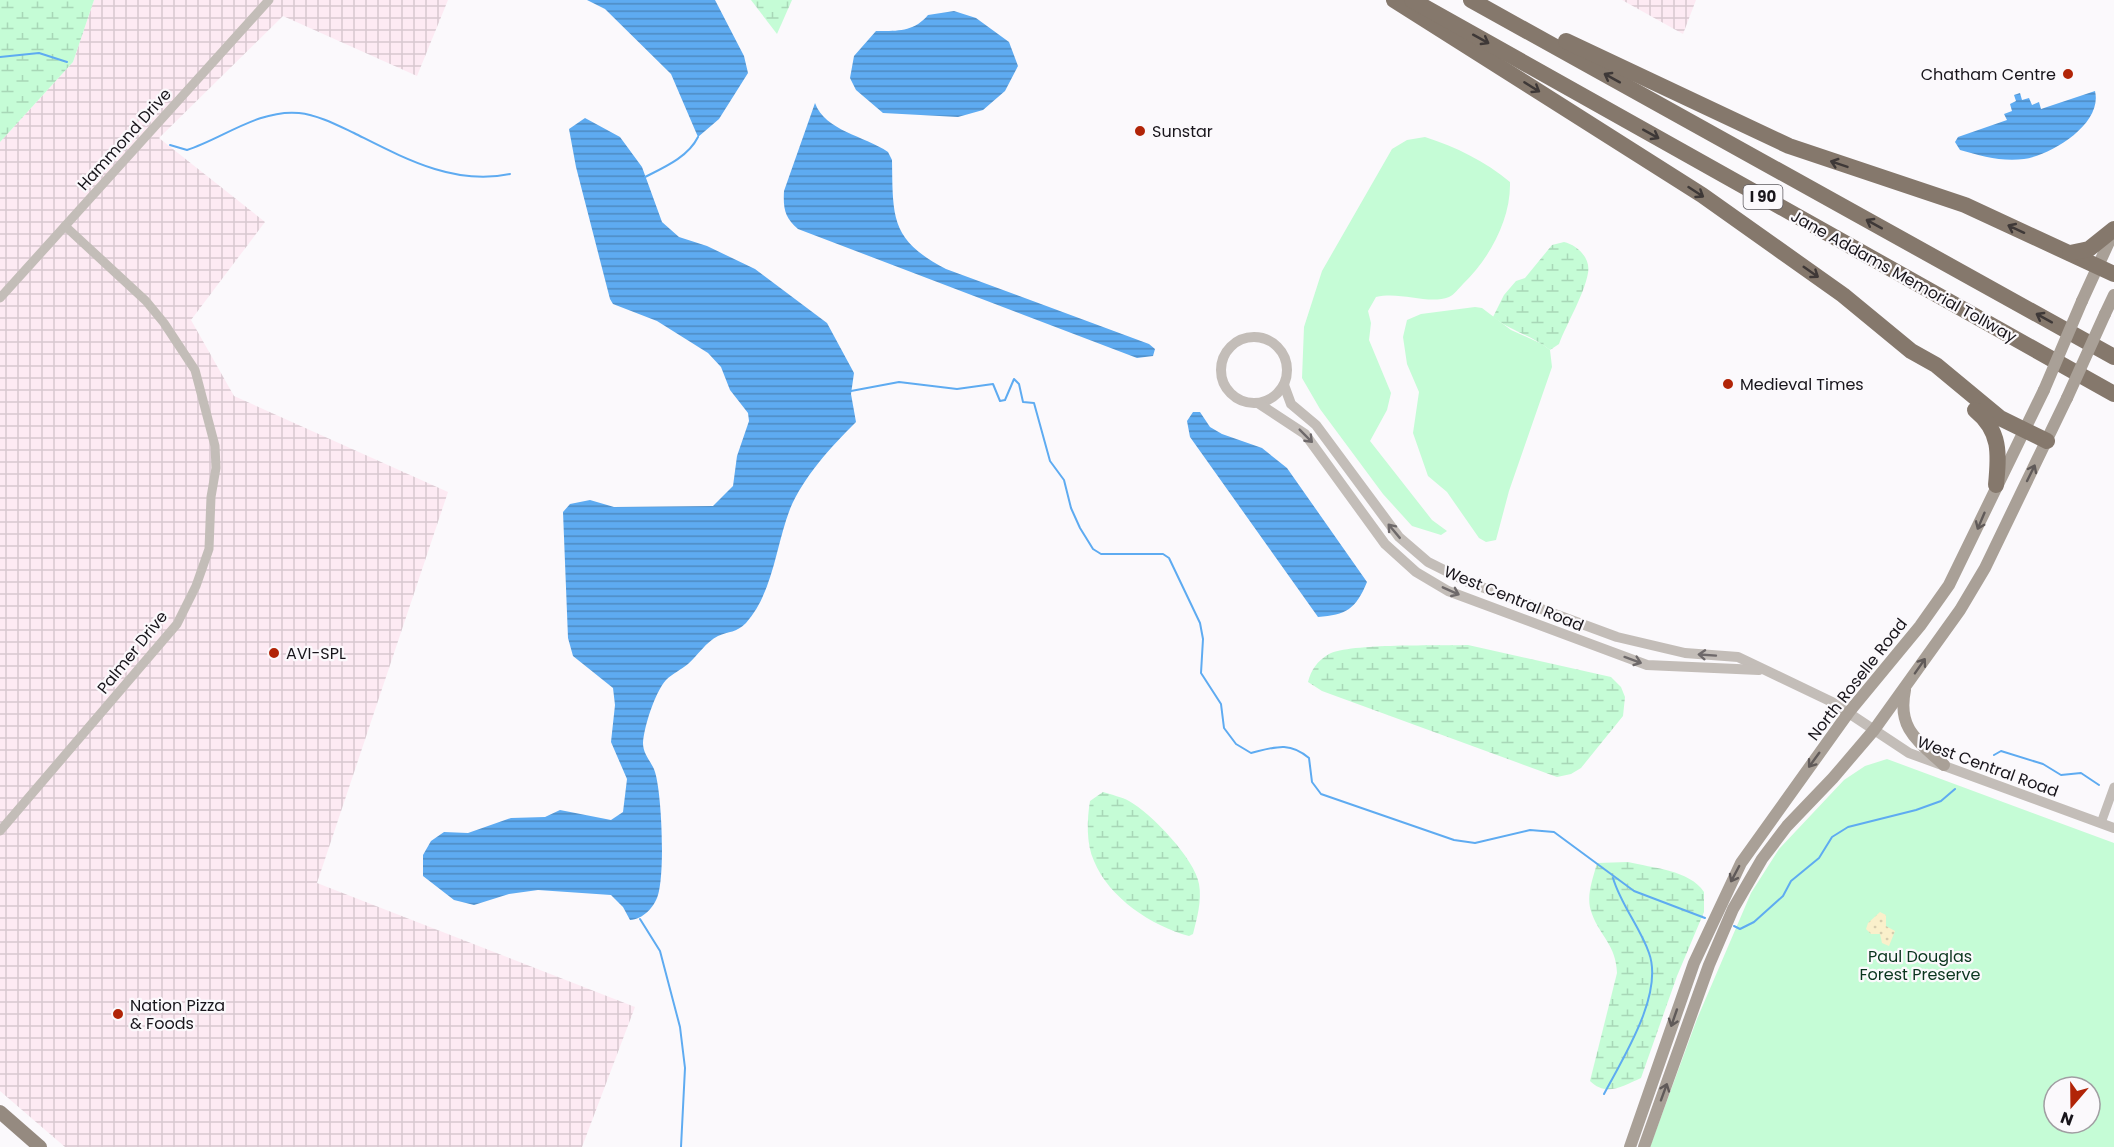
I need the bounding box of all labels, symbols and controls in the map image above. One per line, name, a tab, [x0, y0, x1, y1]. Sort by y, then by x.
one-way arrow	[1472, 33, 1489, 45]
place label: Chatham Centre	[1921, 63, 2056, 86]
marker: Chatham Centre	[2061, 67, 2075, 81]
one-way arrow	[1604, 72, 1621, 84]
one-way arrow	[1523, 82, 1540, 94]
street label: Hammond Drive	[72, 83, 177, 196]
place label: Sunstar	[1152, 120, 1213, 143]
marker: Sunstar	[1133, 124, 1147, 138]
one-way arrow	[1642, 128, 1659, 140]
one-way arrow	[1830, 158, 1849, 169]
road number: I 90	[1744, 185, 1782, 209]
one-way arrow	[1688, 186, 1704, 198]
street label: Jane Addams Memorial Tollway	[1787, 205, 2021, 348]
one-way arrow	[1866, 218, 1883, 230]
one-way arrow	[2008, 222, 2026, 234]
one-way arrow	[1802, 266, 1818, 278]
one-way arrow	[2036, 312, 2053, 324]
place label: Medieval Times	[1740, 373, 1864, 396]
marker: Medieval Times	[1721, 377, 1735, 391]
one-way arrow	[1298, 429, 1313, 443]
one-way arrow	[2025, 464, 2037, 482]
one-way arrow	[1974, 512, 1986, 530]
one-way arrow	[1387, 524, 1401, 539]
street label: West Central Road	[1440, 560, 1587, 637]
one-way arrow	[1441, 586, 1459, 597]
street label: Palmer Drive	[92, 606, 173, 699]
street label: North Roselle Road	[1802, 613, 1913, 745]
place label: AVI-SPL	[286, 642, 346, 665]
marker: AVI-SPL	[267, 646, 281, 660]
one-way arrow	[1698, 649, 1718, 660]
one-way arrow	[1623, 655, 1642, 666]
one-way arrow	[1914, 658, 1926, 674]
street label: West Central Road	[1914, 730, 2062, 803]
one-way arrow	[1808, 751, 1821, 767]
one-way arrow	[1729, 865, 1741, 882]
park label: Paul Douglas Forest Preserve	[1860, 945, 1981, 986]
place label: Nation Pizza & Foods	[130, 994, 225, 1035]
marker: Nation Pizza & Foods	[111, 1007, 125, 1021]
one-way arrow	[1668, 1008, 1679, 1027]
north arrow	[2042, 1075, 2102, 1135]
one-way arrow	[1659, 1083, 1670, 1102]
text: N	[2057, 1106, 2077, 1131]

